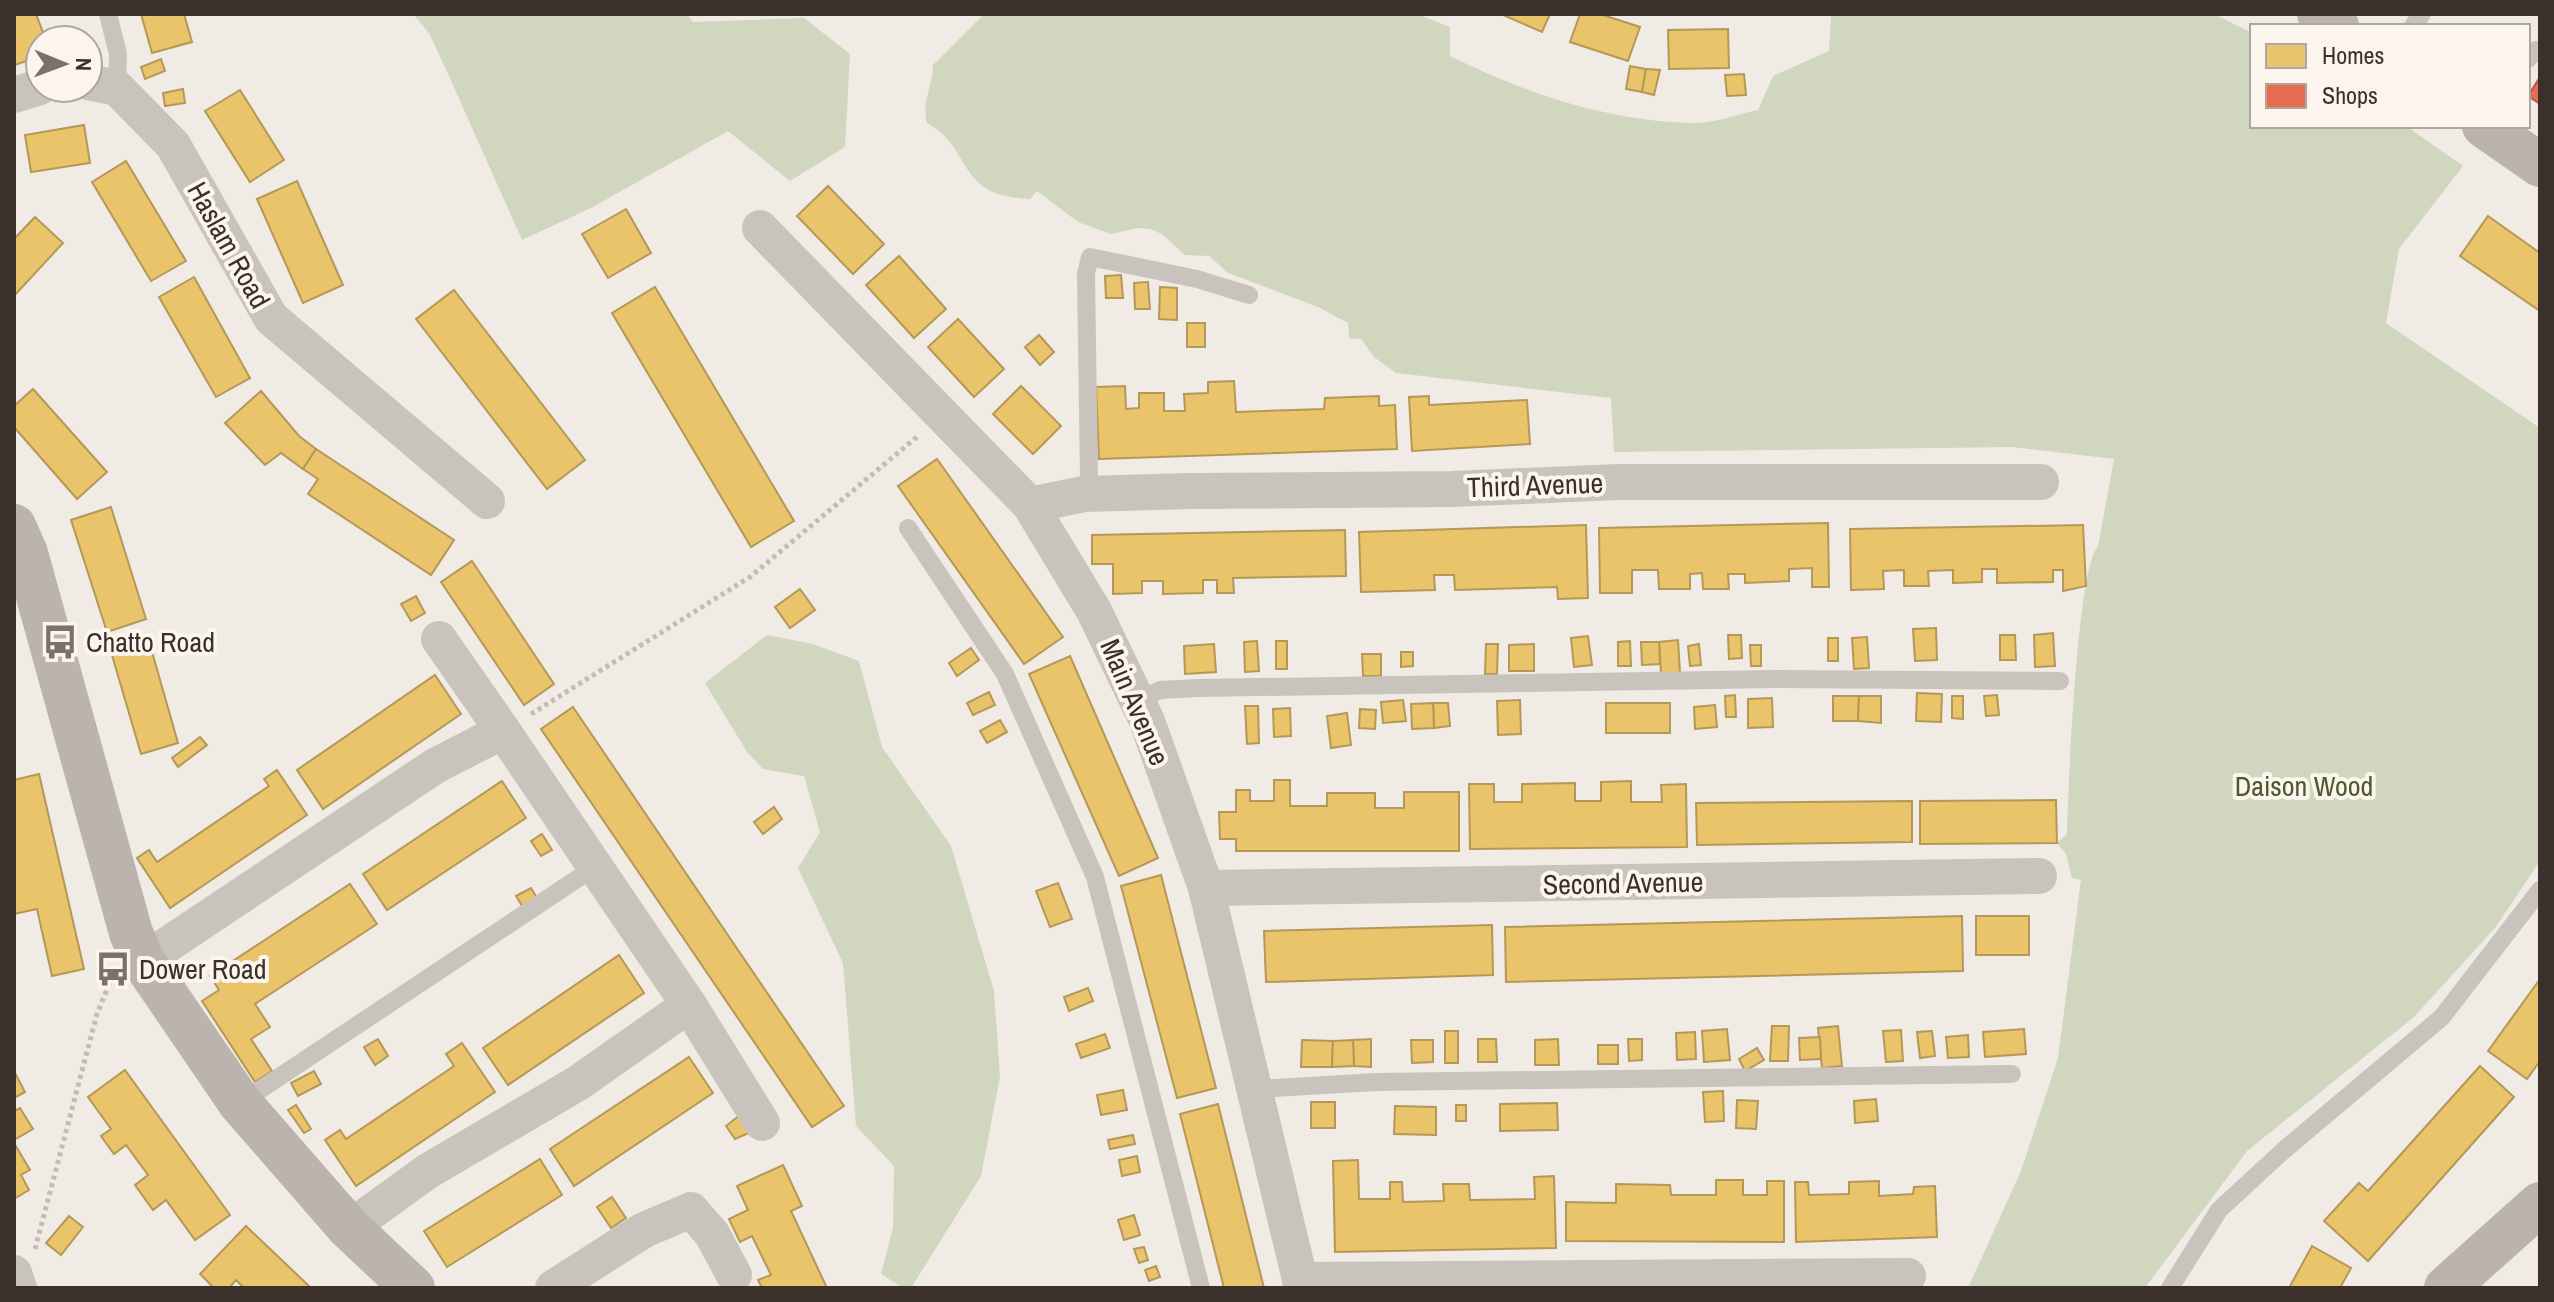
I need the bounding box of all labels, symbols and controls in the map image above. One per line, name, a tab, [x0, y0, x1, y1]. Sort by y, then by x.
north arrow	[24, 24, 104, 104]
legend	[2250, 24, 2530, 128]
text: Homes	[2322, 39, 2384, 71]
text: N	[69, 58, 99, 71]
text: Shops	[2322, 79, 2378, 111]
street label: Haslam Road	[179, 175, 279, 315]
street label: Third Avenue	[1466, 464, 1604, 506]
bus stop icon: Chatto Road	[41, 623, 79, 661]
place label: Chatto Road	[86, 623, 215, 661]
street label: Main Avenue	[1091, 633, 1179, 771]
park label: Daison Wood	[2235, 767, 2373, 805]
street label: Second Avenue	[1542, 863, 1704, 903]
bus stop icon: Dower Road	[94, 950, 132, 988]
place label: Dower Road	[139, 950, 267, 988]

